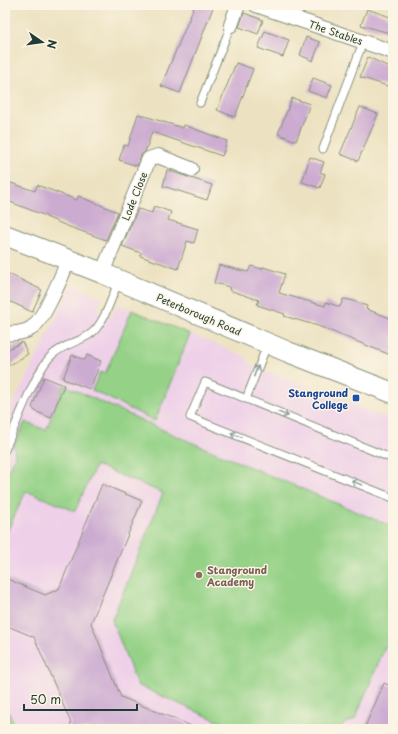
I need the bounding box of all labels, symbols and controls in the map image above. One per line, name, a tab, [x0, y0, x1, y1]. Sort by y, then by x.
street label: The Stables	[307, 16, 365, 48]
north arrow	[22, 22, 62, 62]
text: N	[43, 38, 61, 51]
street label: Lode Close	[117, 169, 151, 223]
street label: Peterborough Road	[154, 289, 244, 339]
one-way arrow	[253, 365, 261, 377]
place label: Stanground College	[288, 385, 349, 412]
marker: Stanground College	[351, 393, 361, 403]
one-way arrow	[276, 411, 288, 418]
one-way arrow	[231, 431, 243, 439]
one-way arrow	[351, 479, 363, 487]
place label: Stanground Academy	[206, 562, 267, 589]
marker: Stanground Academy	[194, 570, 204, 580]
scale bar	[24, 686, 137, 712]
text: 50 m	[30, 690, 61, 708]

